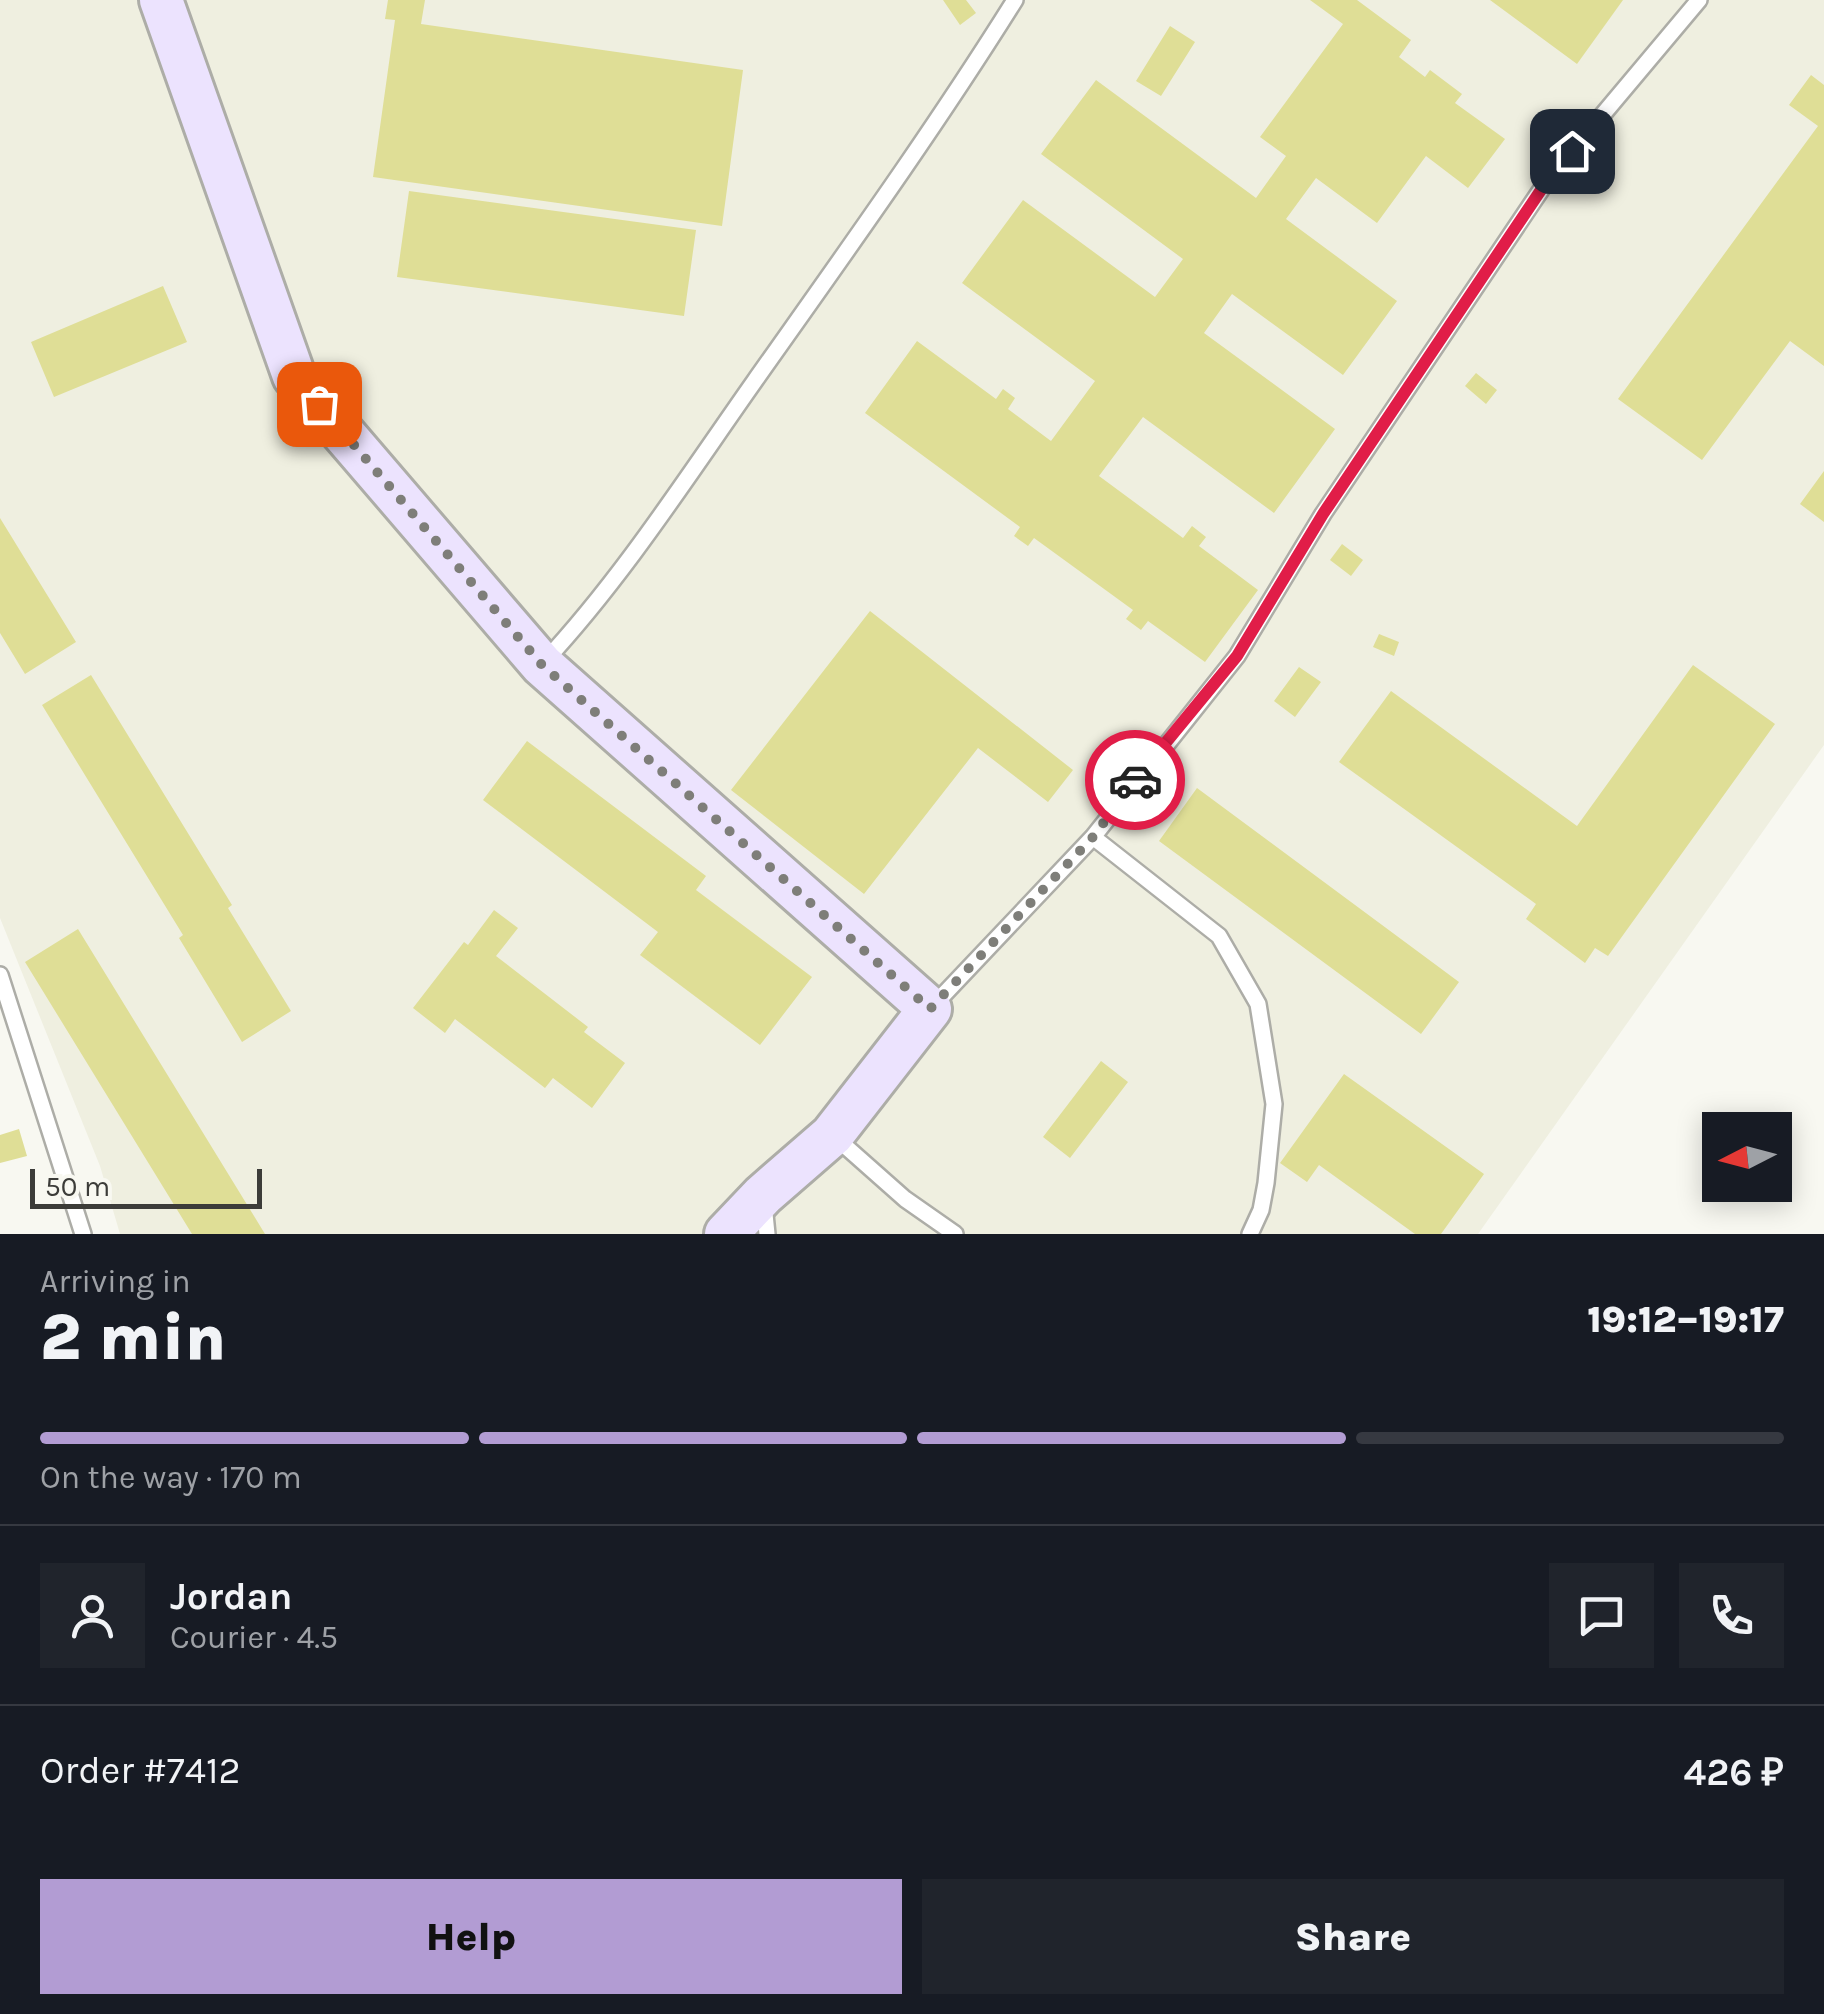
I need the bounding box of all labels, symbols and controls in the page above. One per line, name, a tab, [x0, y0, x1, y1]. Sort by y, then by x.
pin	[1530, 109, 1615, 194]
icon: home	[1545, 124, 1600, 179]
pin	[277, 362, 362, 447]
icon: bag	[292, 377, 347, 432]
courier	[1085, 730, 1185, 830]
icon: car	[1108, 753, 1163, 808]
north arrow	[1702, 1112, 1792, 1202]
map controls	[1702, 1112, 1792, 1202]
scale bar	[30, 1164, 262, 1208]
text: 50 m	[45, 1170, 110, 1203]
text: Arriving in	[40, 1263, 191, 1300]
text: 19:12–19:17	[1587, 1297, 1784, 1342]
text: 2 min	[40, 1299, 226, 1375]
text: On the way · 170 m	[40, 1459, 302, 1496]
button: person	[40, 1563, 145, 1668]
button: chat	[1549, 1563, 1654, 1668]
button: phone	[1679, 1563, 1784, 1668]
text: Jordan	[170, 1574, 293, 1619]
text: Courier · 4.5	[170, 1619, 338, 1656]
text: Order #7412	[40, 1748, 240, 1793]
text: 426 ₽	[1684, 1750, 1784, 1795]
button: Help	[40, 1879, 902, 1994]
button: Share	[922, 1879, 1784, 1994]

